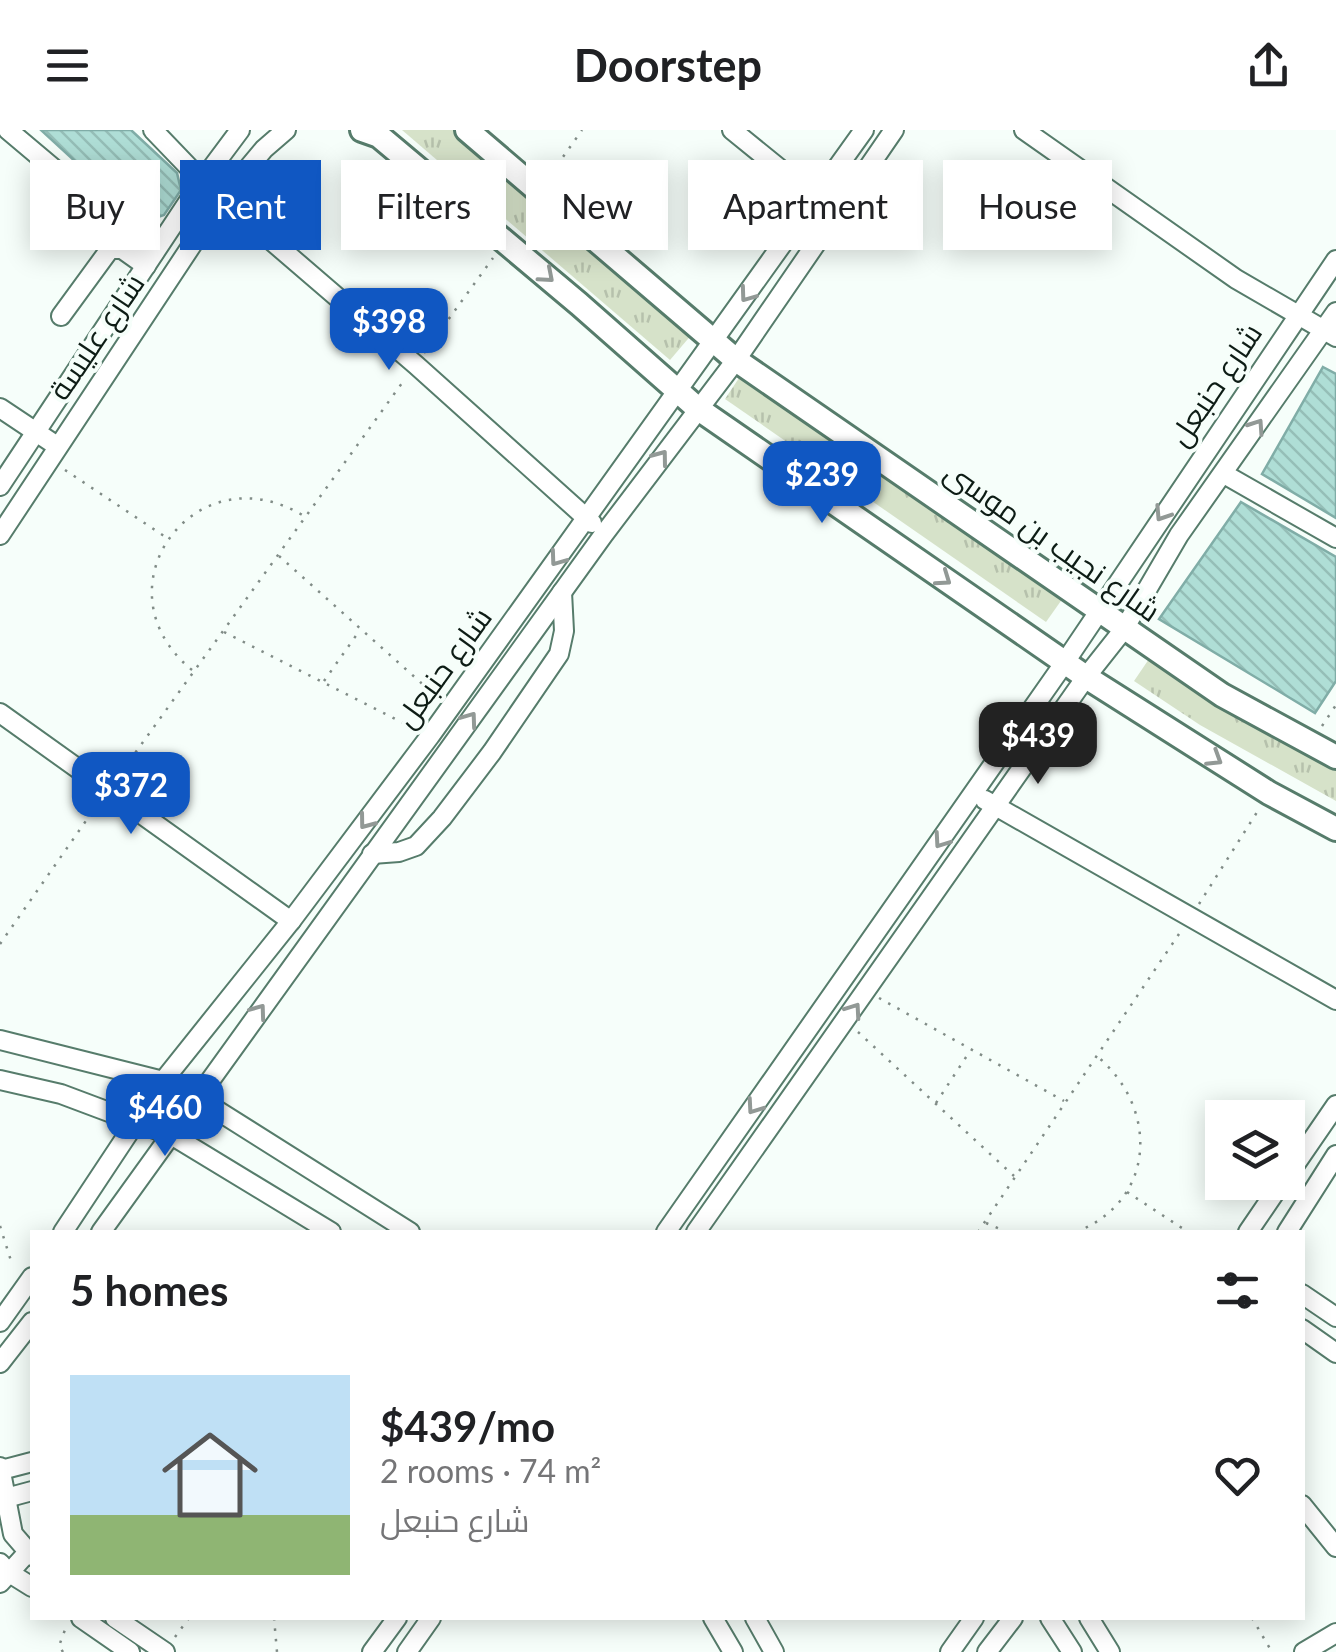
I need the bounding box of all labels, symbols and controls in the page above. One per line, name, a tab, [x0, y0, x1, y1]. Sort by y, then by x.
icon: menu	[40, 38, 95, 93]
text: Doorstep	[574, 38, 762, 92]
icon: share	[1241, 38, 1296, 93]
chip: Buy	[30, 160, 160, 250]
chip: Rent	[180, 160, 321, 250]
chip: Filters	[341, 160, 506, 250]
chip: New	[526, 160, 668, 250]
chip: Apartment	[688, 160, 923, 250]
chip: House	[943, 160, 1112, 250]
one-way arrow	[536, 265, 554, 283]
street label: شارع عليسة	[40, 266, 154, 408]
one-way arrow	[741, 284, 759, 302]
pin: $398	[330, 288, 448, 373]
text: $398	[352, 301, 426, 340]
street label: شارع حنبعل	[1160, 316, 1272, 454]
one-way arrow	[1245, 419, 1263, 438]
pin: $239	[763, 441, 881, 526]
one-way arrow	[649, 449, 668, 468]
street label: شارع نجيب بن موسى	[936, 453, 1168, 631]
text: $239	[785, 454, 859, 493]
one-way arrow	[1156, 503, 1175, 521]
one-way arrow	[550, 547, 569, 566]
one-way arrow	[933, 567, 952, 585]
street label: شارع حنبعل	[387, 600, 501, 736]
pin: $439	[979, 702, 1097, 787]
one-way arrow	[458, 712, 476, 730]
text: $439	[1001, 715, 1075, 754]
one-way arrow	[1204, 746, 1222, 765]
pin: $372	[72, 752, 190, 837]
text: $372	[94, 765, 168, 804]
one-way arrow	[360, 811, 377, 829]
one-way arrow	[935, 830, 953, 848]
one-way arrow	[246, 1003, 265, 1022]
one-way arrow	[842, 1003, 860, 1022]
pin: $460	[106, 1074, 224, 1159]
text: $460	[128, 1087, 202, 1126]
one-way arrow	[748, 1096, 766, 1114]
map controls	[1205, 1100, 1305, 1200]
button: layers	[1205, 1100, 1305, 1200]
icon: filters	[1210, 1263, 1265, 1318]
text: 5 homes	[70, 1265, 228, 1315]
text: $439/mo	[380, 1401, 555, 1451]
icon: home	[150, 1415, 270, 1535]
icon: heart	[1210, 1448, 1265, 1503]
text: 2 rooms · 74 m²	[380, 1451, 601, 1490]
text: شارع حنبعل	[380, 1500, 529, 1539]

